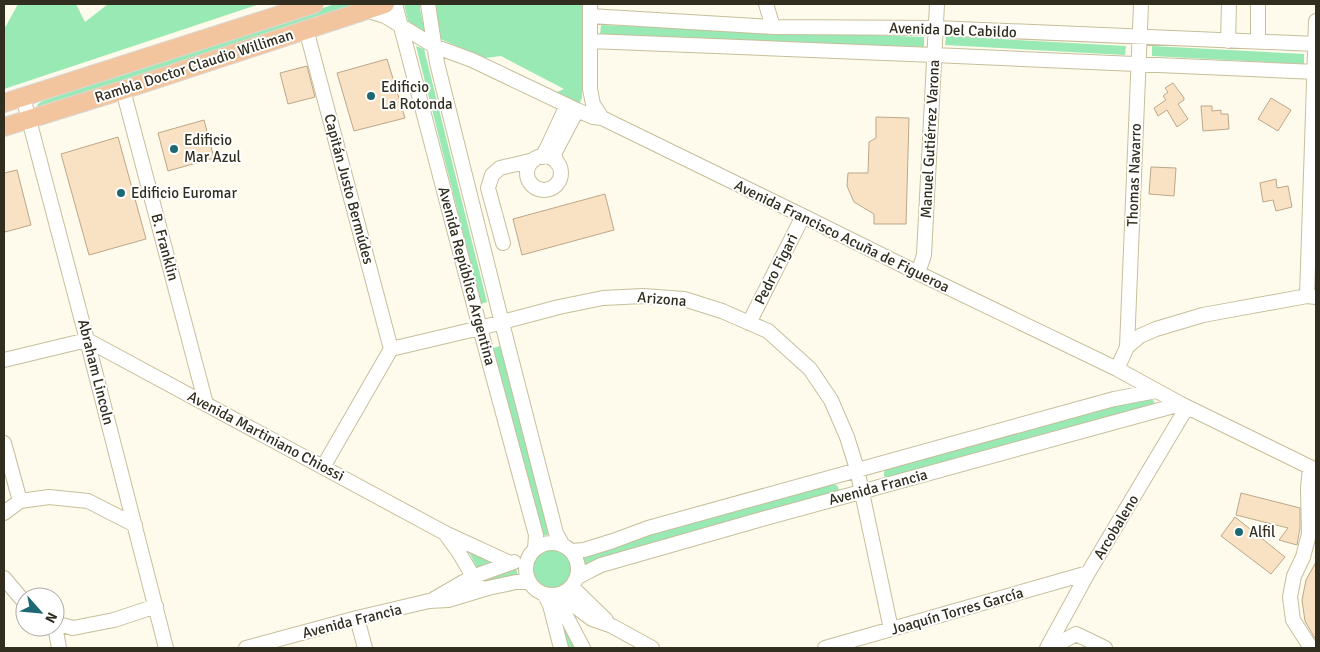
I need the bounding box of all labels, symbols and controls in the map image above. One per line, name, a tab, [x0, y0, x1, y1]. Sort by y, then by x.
street label: Avenida Del Cabildo	[889, 19, 1017, 41]
street label: Rambla Doctor Claudio Williman	[93, 25, 295, 107]
street label: Manuel Gutiérrez Varona	[917, 59, 943, 219]
place label: Edificio La Rotonda	[381, 78, 453, 113]
marker: Edificio La Rotonda	[365, 90, 377, 102]
street label: Capitán Justo Bermúdes	[320, 112, 378, 267]
street label: Thomas Navarro	[1123, 123, 1145, 227]
place label: Edificio Mar Azul	[184, 131, 241, 166]
marker: Edificio Mar Azul	[168, 143, 180, 155]
street label: Avenida Francisco Acuña de Figueroa	[732, 176, 952, 296]
place label: Edificio Euromar	[131, 184, 237, 202]
street label: Avenida República Argentina	[434, 185, 500, 367]
marker: Edificio Euromar	[115, 187, 127, 199]
street label: B. Franklin	[147, 211, 183, 283]
street label: Pedro Figari	[750, 231, 802, 307]
street label: Arizona	[637, 288, 687, 310]
street label: Abraham Lincoln	[74, 317, 118, 427]
street label: Avenida Martiniano Chiossi	[185, 387, 347, 485]
street label: Avenida Francia	[827, 465, 929, 509]
street label: Arcobaleno	[1090, 491, 1142, 563]
place label: Alfil	[1249, 523, 1275, 541]
marker: Alfil	[1233, 526, 1245, 538]
street label: Joaquín Torres García	[889, 583, 1025, 639]
north arrow	[15, 587, 65, 637]
street label: Avenida Francia	[300, 600, 404, 642]
text: N	[41, 609, 61, 626]

